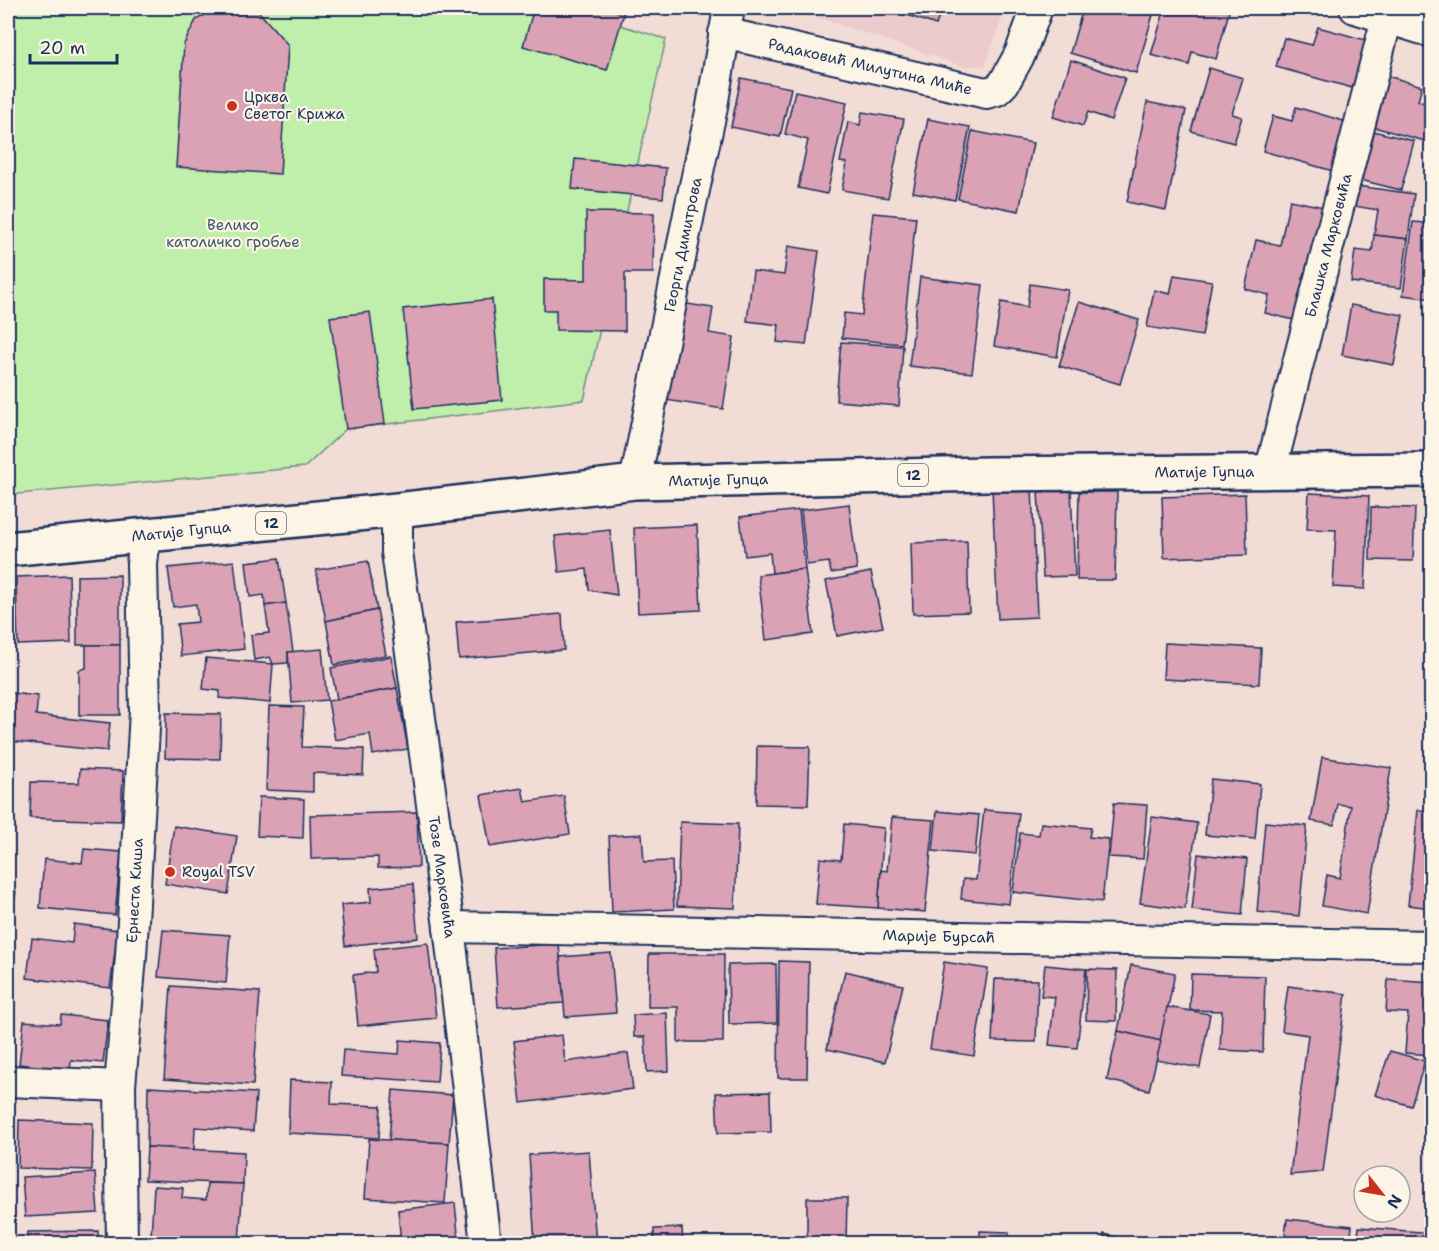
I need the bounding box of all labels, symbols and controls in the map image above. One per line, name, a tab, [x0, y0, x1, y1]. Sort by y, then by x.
scale bar	[30, 27, 117, 65]
street label: Радаковић Милутина Миће	[766, 33, 974, 100]
text: 20 m	[39, 36, 85, 60]
place label: Црква Светог Крижа	[244, 87, 345, 124]
marker: Црква Светог Крижа	[225, 99, 239, 113]
street label: Блашка Марковића	[1300, 171, 1357, 320]
street label: Георги Димитрова	[659, 175, 707, 314]
park label: Велико католичко гробље	[166, 215, 300, 252]
street label: Матије Гупца	[1154, 462, 1255, 482]
road number: 12	[898, 464, 928, 486]
street label: Матије Гупца	[668, 469, 769, 491]
road number: 12	[256, 512, 286, 534]
street label: Матије Гупца	[130, 517, 232, 547]
street label: Тозе Марковића	[424, 815, 460, 940]
street label: Ернеста Киша	[122, 837, 148, 944]
place label: Royal TSV	[182, 862, 255, 882]
marker: Royal TSV	[163, 865, 177, 879]
street label: Марије Бурсаћ	[883, 925, 995, 948]
north arrow	[1352, 1164, 1412, 1224]
text: N	[1382, 1191, 1407, 1212]

